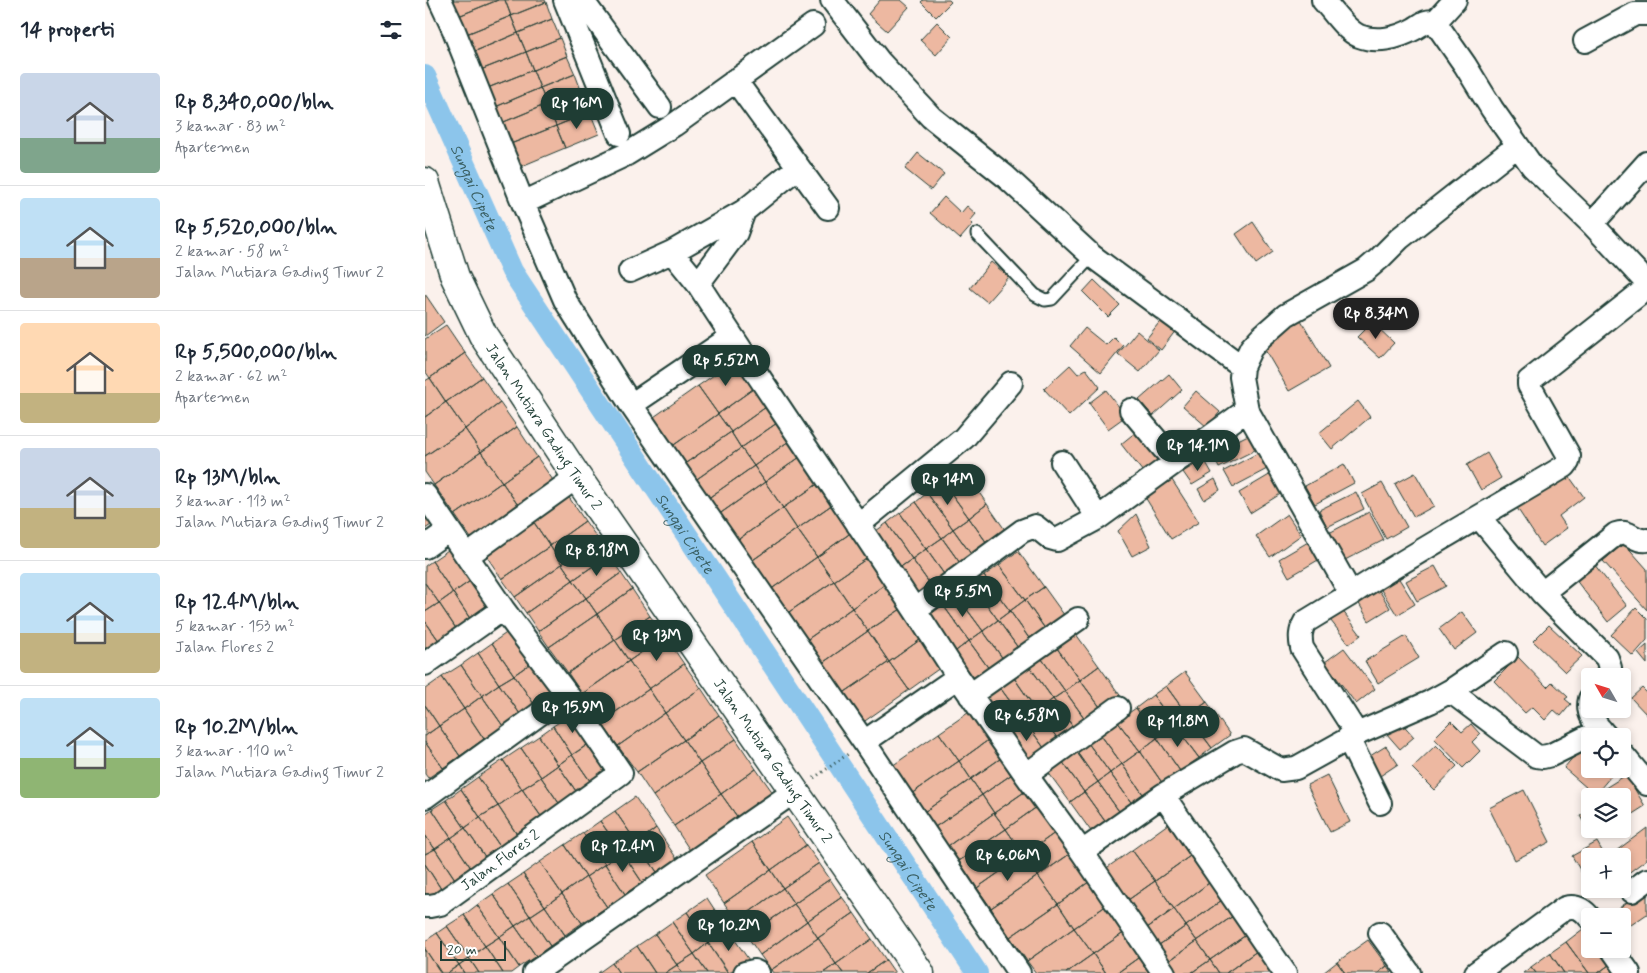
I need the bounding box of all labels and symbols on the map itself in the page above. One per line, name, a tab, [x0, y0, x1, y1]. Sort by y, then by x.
pin: Rp 16M	[536, 88, 618, 130]
water label: Sungai Cipete	[445, 141, 502, 235]
pin: Rp 8.34M	[1324, 298, 1428, 340]
street label: Jalan Mutiara Gading Timur 2	[480, 340, 606, 514]
pin: Rp 5.52M	[674, 344, 778, 387]
pin: Rp 14.1M	[1146, 430, 1250, 472]
pin: Rp 14M	[907, 464, 989, 506]
water label: Sungai Cipete	[650, 489, 719, 579]
pin: Rp 8.18M	[545, 534, 649, 577]
pin: Rp 5.5M	[917, 576, 1009, 618]
pin: Rp 13M	[616, 620, 698, 662]
north arrow	[1581, 668, 1631, 718]
street label: Jalan Mutiara Gading Timur 2	[708, 675, 836, 847]
pin: Rp 15.9M	[521, 692, 625, 734]
pin: Rp 6.58M	[975, 700, 1079, 742]
pin: Rp 11.8M	[1126, 706, 1230, 748]
street label: Jalan Flores 2	[457, 825, 544, 896]
water label: Sungai Cipete	[873, 826, 942, 916]
pin: Rp 12.4M	[571, 830, 675, 873]
pin: Rp 6.06M	[956, 840, 1060, 882]
pin: Rp 10.2M	[677, 910, 781, 952]
scale bar	[440, 938, 506, 961]

